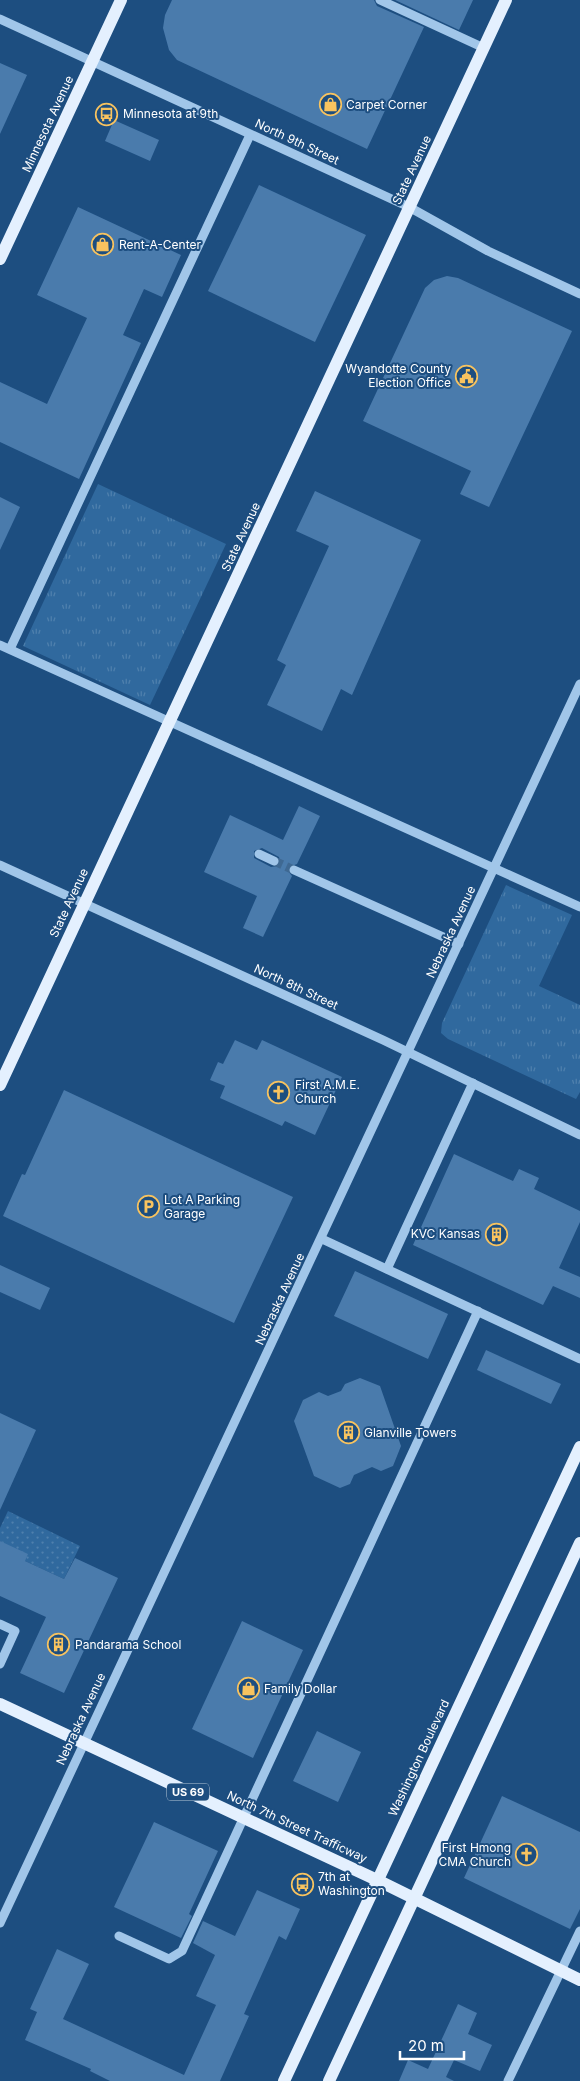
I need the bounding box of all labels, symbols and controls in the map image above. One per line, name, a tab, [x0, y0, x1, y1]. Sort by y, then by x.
street label: Minnesota Avenue	[19, 73, 76, 174]
shop icon: Carpet Corner	[318, 93, 342, 117]
place label: Carpet Corner	[346, 97, 428, 112]
bus stop icon: Minnesota at 9th	[95, 102, 119, 126]
place label: Minnesota at 9th	[123, 106, 218, 121]
street label: North 9th Street	[253, 115, 342, 168]
street label: State Avenue	[389, 133, 434, 207]
shop icon: Rent-A-Center	[91, 233, 115, 257]
place label: Rent-A-Center	[119, 237, 201, 252]
place label: Wyandotte County Election Office	[345, 361, 451, 390]
public building icon: Wyandotte County Election Office	[455, 364, 479, 388]
street label: State Avenue	[218, 500, 263, 574]
street label: State Avenue	[46, 866, 91, 940]
street label: Nebraska Avenue	[423, 883, 478, 980]
street label: North 8th Street	[252, 961, 341, 1013]
place label: First A.M.E. Church	[295, 1077, 360, 1106]
church icon: First A.M.E. Church	[267, 1080, 291, 1104]
place label: Lot A Parking Garage	[164, 1192, 240, 1221]
parking icon: Lot A Parking Garage	[136, 1195, 160, 1219]
building icon: KVC Kansas	[484, 1222, 508, 1246]
place label: KVC Kansas	[411, 1226, 480, 1241]
street label: Nebraska Avenue	[252, 1250, 307, 1347]
building icon: Glanville Towers	[336, 1421, 360, 1445]
place label: Glanville Towers	[364, 1425, 457, 1440]
building icon: Pandarama School	[47, 1633, 71, 1657]
place label: Pandarama School	[75, 1637, 181, 1652]
street label: Nebraska Avenue	[53, 1670, 108, 1767]
shop icon: Family Dollar	[236, 1677, 260, 1701]
place label: Family Dollar	[264, 1681, 337, 1696]
street label: Washington Boulevard	[385, 1697, 452, 1819]
road number: US 69	[167, 1784, 209, 1800]
street label: North 7th Street Trafficway	[225, 1787, 370, 1866]
place label: First Hmong CMA Church	[439, 1840, 511, 1869]
church icon: First Hmong CMA Church	[515, 1843, 539, 1867]
place label: 7th at Washington	[318, 1869, 385, 1898]
bus stop icon: 7th at Washington	[290, 1872, 314, 1896]
scale bar	[400, 2028, 464, 2060]
text: 20 m	[408, 2036, 444, 2055]

